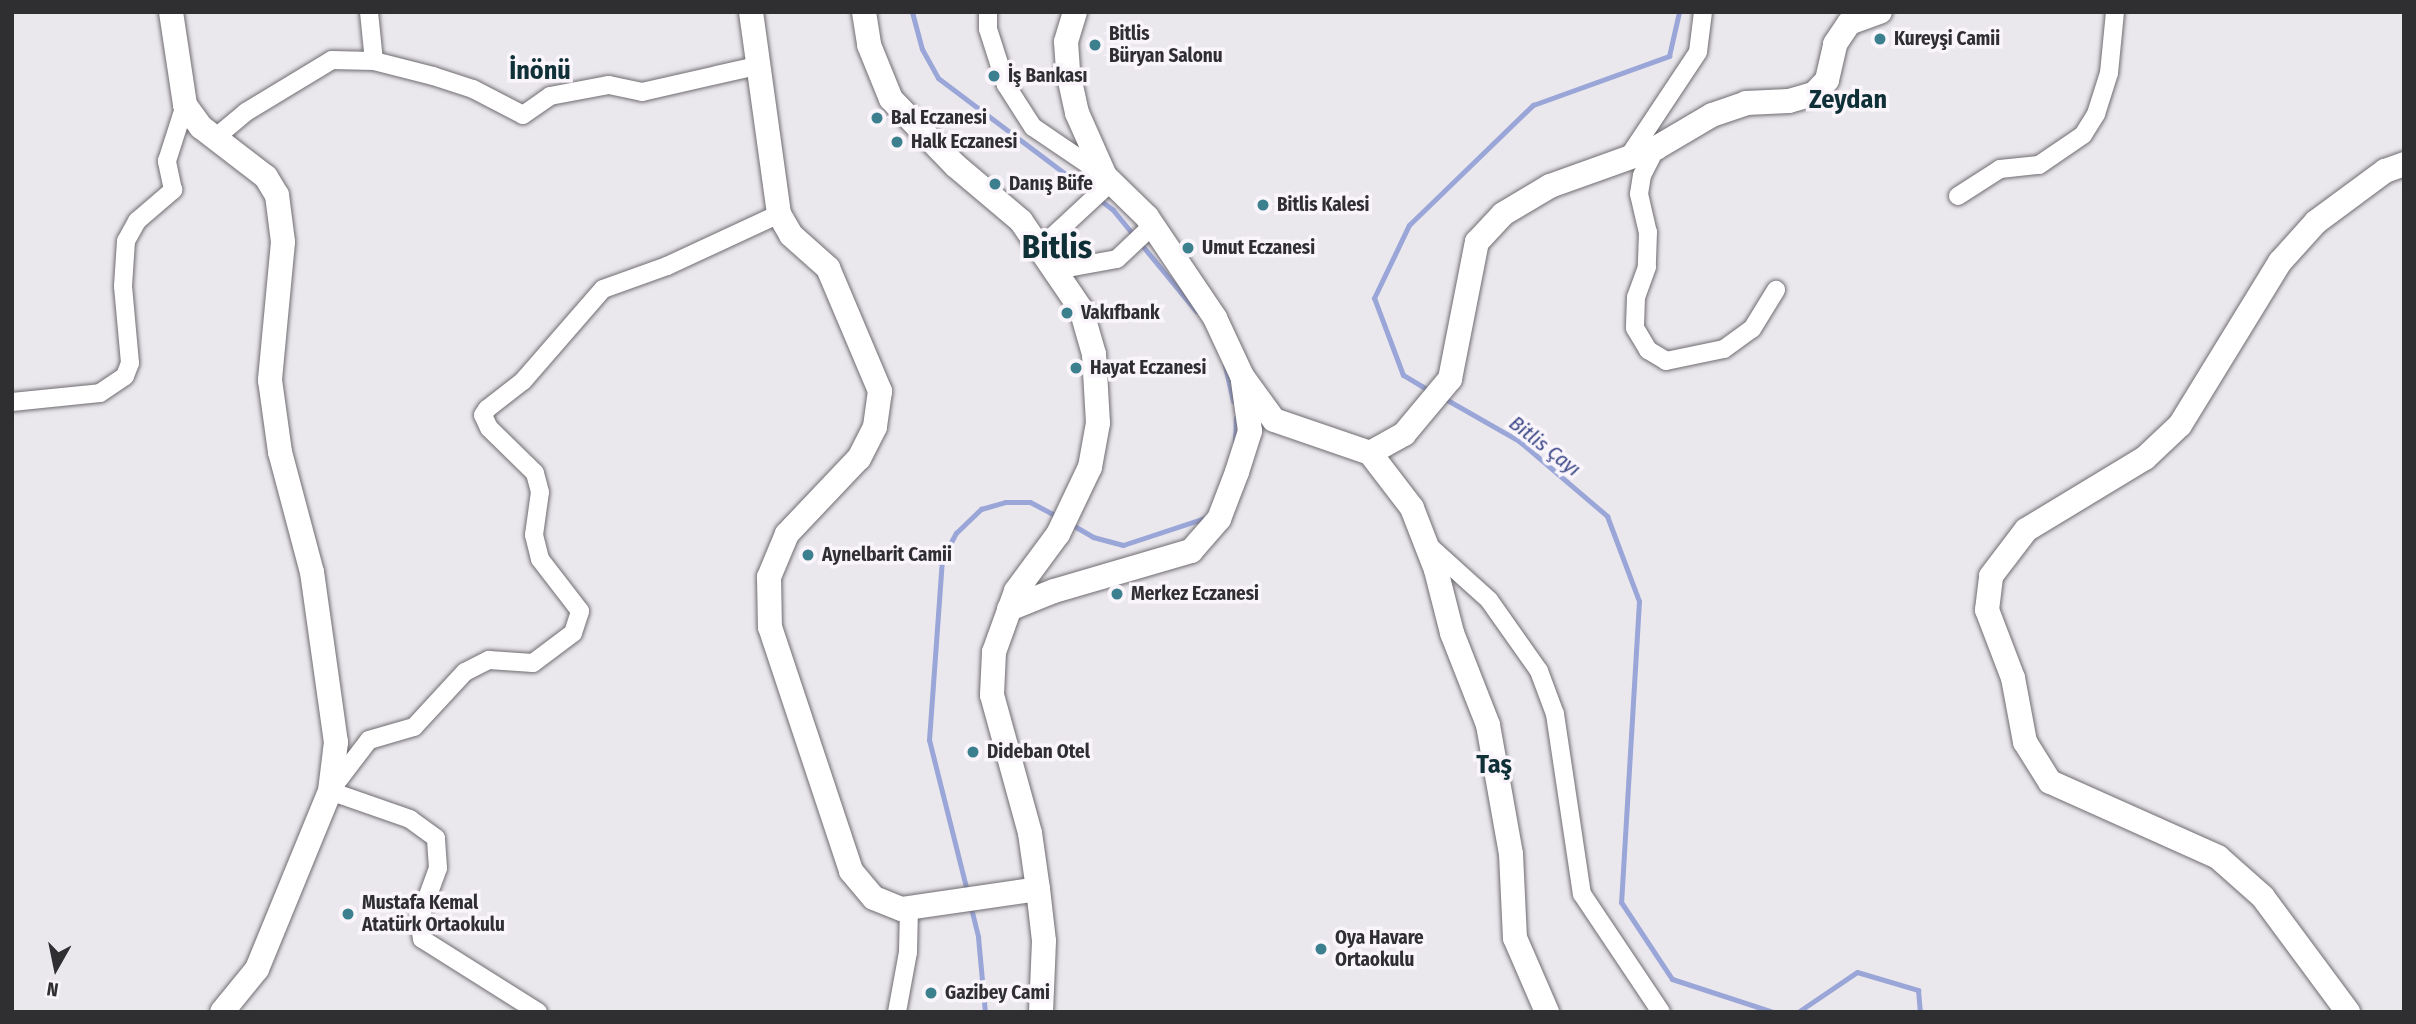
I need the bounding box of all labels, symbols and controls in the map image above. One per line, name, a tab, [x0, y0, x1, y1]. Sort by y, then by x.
place label: Bitlis Büryan Salonu	[1109, 23, 1223, 67]
place label: Kureyşi Camii	[1894, 28, 2000, 50]
marker: Kureyşi Camii	[1872, 31, 1888, 47]
marker: Bitlis Büryan Salonu	[1087, 37, 1103, 53]
district label: İnönü	[509, 55, 571, 87]
place label: İş Bankası	[1008, 65, 1087, 87]
marker: İş Bankası	[986, 68, 1002, 84]
district label: Zeydan	[1809, 84, 1887, 116]
place label: Bal Eczanesi	[891, 107, 987, 129]
marker: Bal Eczanesi	[869, 110, 885, 126]
place label: Halk Eczanesi	[911, 131, 1017, 153]
marker: Halk Eczanesi	[889, 134, 905, 150]
place label: Danış Büfe	[1009, 173, 1093, 195]
marker: Danış Büfe	[987, 176, 1003, 192]
place label: Bitlis Kalesi	[1277, 194, 1370, 216]
marker: Bitlis Kalesi	[1255, 197, 1271, 213]
district label: Bitlis	[1022, 228, 1092, 268]
place label: Umut Eczanesi	[1202, 237, 1315, 259]
marker: Umut Eczanesi	[1180, 240, 1196, 256]
place label: Vakıfbank	[1081, 302, 1160, 324]
marker: Vakıfbank	[1059, 305, 1075, 321]
place label: Hayat Eczanesi	[1090, 357, 1206, 379]
marker: Hayat Eczanesi	[1068, 360, 1084, 376]
water label: Bitlis Çayı	[1504, 410, 1586, 482]
place label: Aynelbarit Camii	[822, 544, 952, 566]
marker: Aynelbarit Camii	[800, 547, 816, 563]
place label: Merkez Eczanesi	[1131, 583, 1259, 605]
marker: Merkez Eczanesi	[1109, 586, 1125, 602]
place label: Dideban Otel	[987, 741, 1090, 763]
marker: Dideban Otel	[965, 744, 981, 760]
district label: Taş	[1476, 749, 1512, 781]
place label: Mustafa Kemal Atatürk Ortaokulu	[362, 892, 505, 936]
marker: Mustafa Kemal Atatürk Ortaokulu	[340, 906, 356, 922]
place label: Oya Havare Ortaokulu	[1335, 927, 1424, 971]
north arrow	[21, 933, 91, 1003]
marker: Oya Havare Ortaokulu	[1313, 941, 1329, 957]
text: N	[45, 977, 60, 1001]
place label: Gazibey Cami	[945, 982, 1050, 1004]
marker: Gazibey Cami	[923, 985, 939, 1001]

